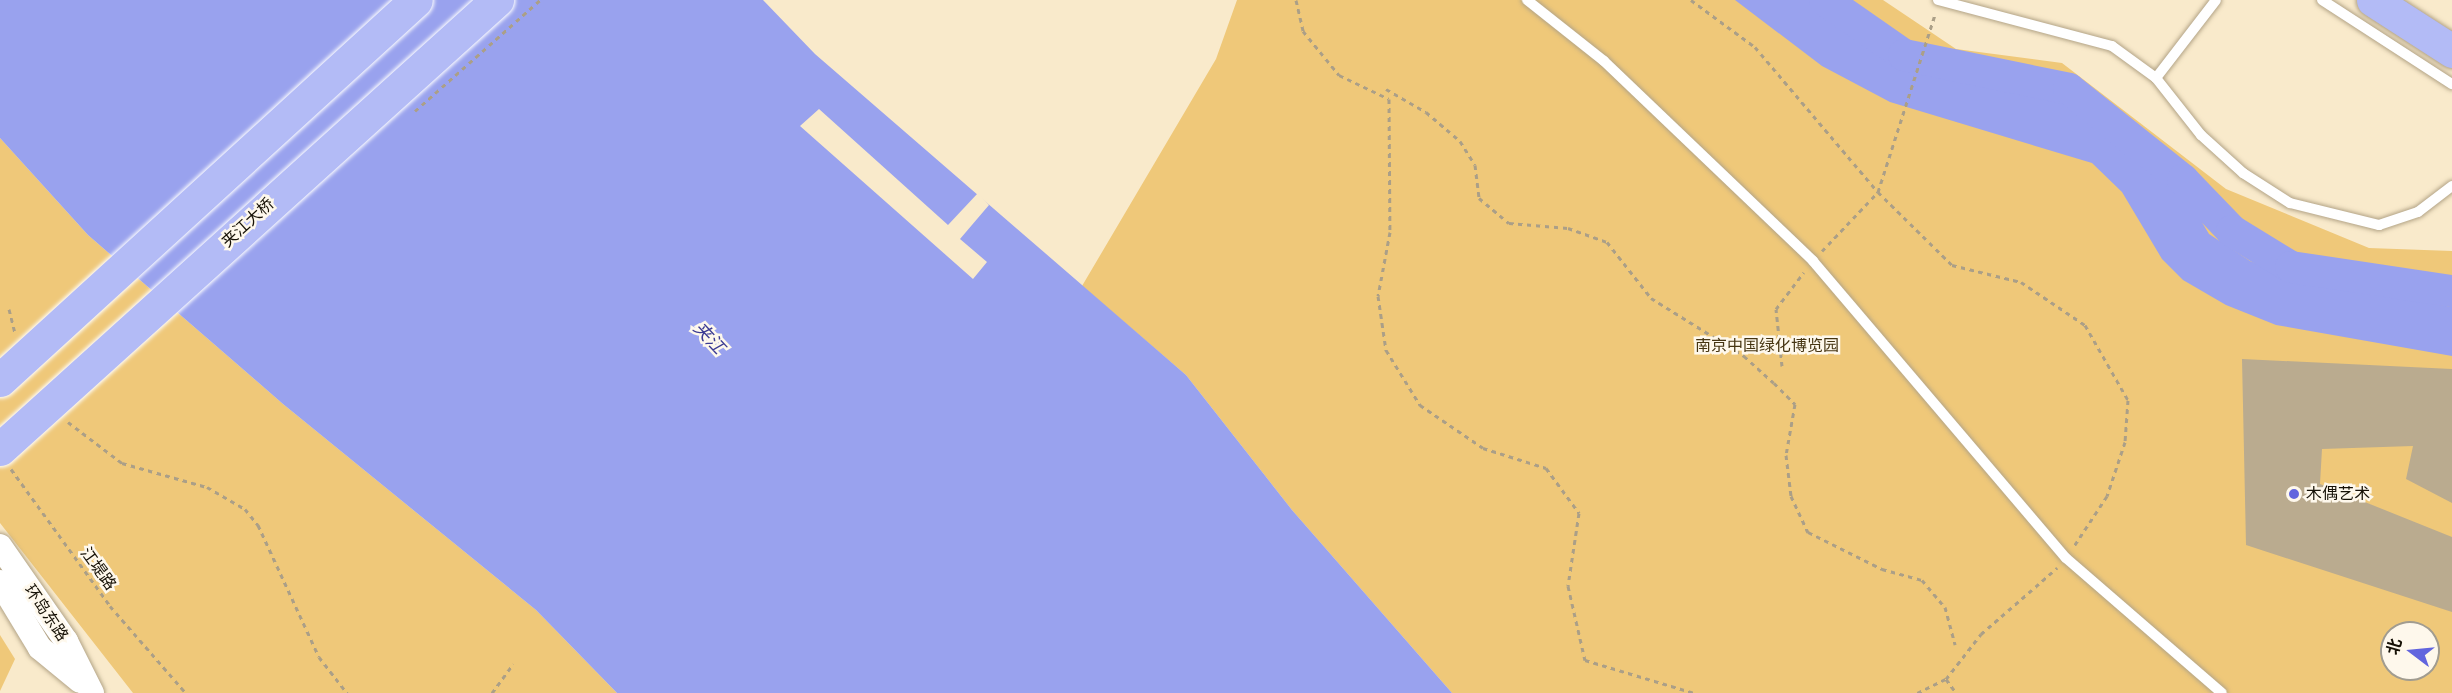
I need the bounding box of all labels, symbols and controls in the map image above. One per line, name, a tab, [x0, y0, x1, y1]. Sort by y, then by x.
street label: 夹江大桥	[218, 194, 278, 252]
water label: 夹江	[689, 317, 729, 359]
park label: 南京中国绿化博览园	[1695, 336, 1839, 356]
place label: 木偶艺术	[2306, 484, 2370, 504]
marker: 木偶艺术	[2287, 487, 2301, 501]
street label: 江堤路	[76, 544, 120, 594]
street label: 环岛东路	[20, 581, 72, 645]
north arrow	[2380, 621, 2440, 681]
text: 北	[2383, 636, 2405, 657]

